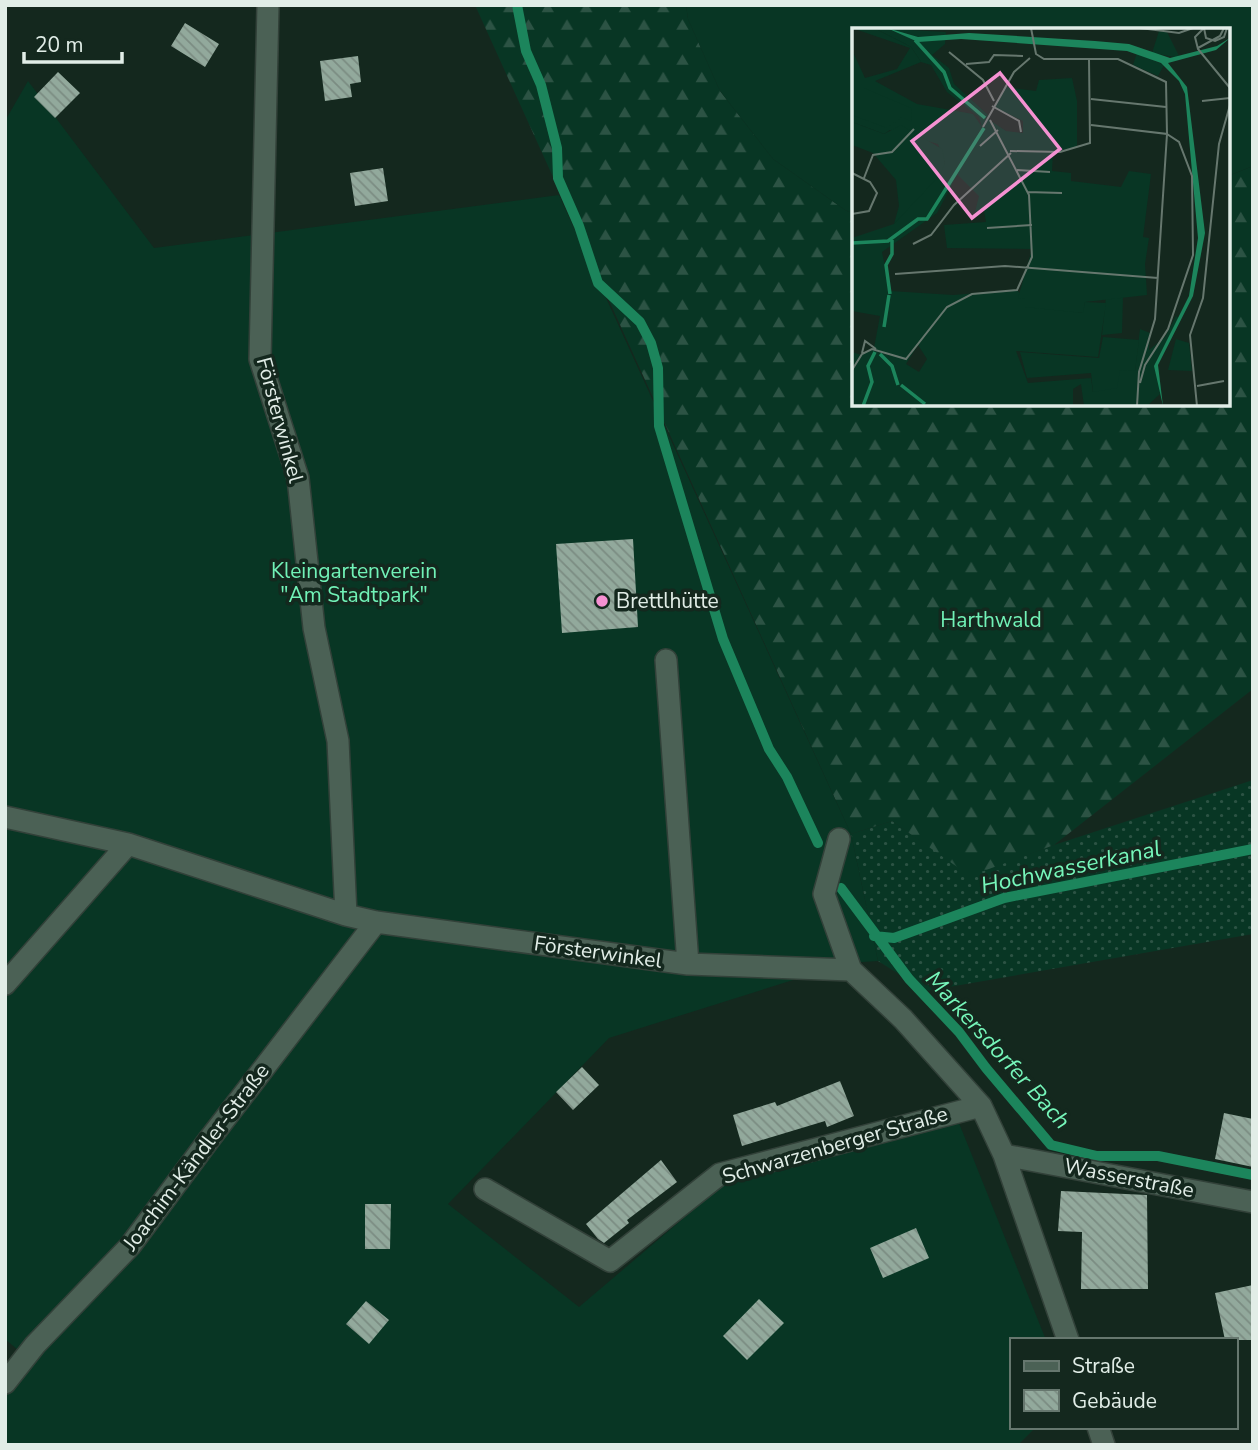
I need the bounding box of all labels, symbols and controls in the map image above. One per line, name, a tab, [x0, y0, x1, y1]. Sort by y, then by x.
scale bar	[24, 21, 122, 65]
inset map	[852, 28, 1230, 406]
text: 20 m	[35, 31, 84, 59]
street label: Försterwinkel	[250, 354, 310, 487]
park label: Kleingartenverein "Am Stadtpark"	[271, 557, 437, 609]
place label: Brettlhütte	[616, 587, 719, 615]
marker: Brettlhütte	[594, 593, 610, 609]
park label: Harthwald	[940, 606, 1042, 634]
water label: Hochwasserkanal	[978, 833, 1164, 901]
street label: Försterwinkel	[532, 929, 665, 975]
water label: Markersdorfer Bach	[919, 964, 1077, 1136]
street label: Joachim-Kändler-Straße	[116, 1058, 276, 1257]
street label: Schwarzenberger Straße	[719, 1099, 951, 1191]
street label: Wasserstraße	[1062, 1152, 1196, 1204]
legend	[1010, 1338, 1237, 1429]
text: Straße	[1072, 1352, 1135, 1380]
text: Gebäude	[1072, 1387, 1157, 1415]

